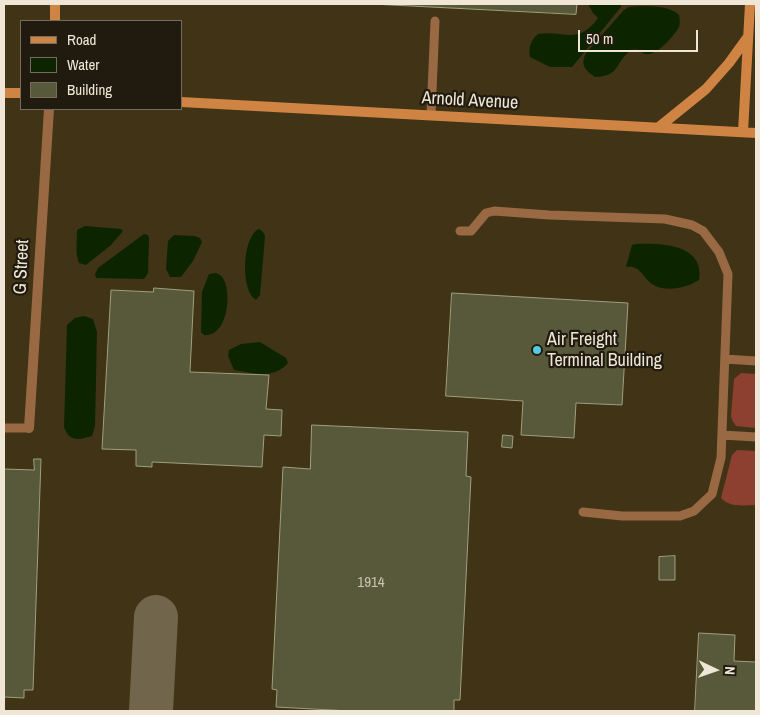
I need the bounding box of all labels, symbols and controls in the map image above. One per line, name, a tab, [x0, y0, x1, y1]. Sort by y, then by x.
legend	[20, 20, 182, 110]
scale bar	[580, 20, 700, 52]
text: 50 m	[586, 28, 613, 49]
text: Road	[67, 29, 96, 50]
text: Water	[67, 54, 99, 75]
text: Building	[67, 79, 112, 100]
street label: Arnold Avenue	[421, 88, 519, 114]
street label: G Street	[10, 239, 34, 295]
place label: Air Freight Terminal Building	[547, 329, 662, 372]
marker: Air Freight Terminal Building	[531, 344, 543, 356]
house number: 1914	[357, 574, 385, 592]
north arrow	[690, 645, 740, 695]
text: N	[721, 666, 739, 675]

